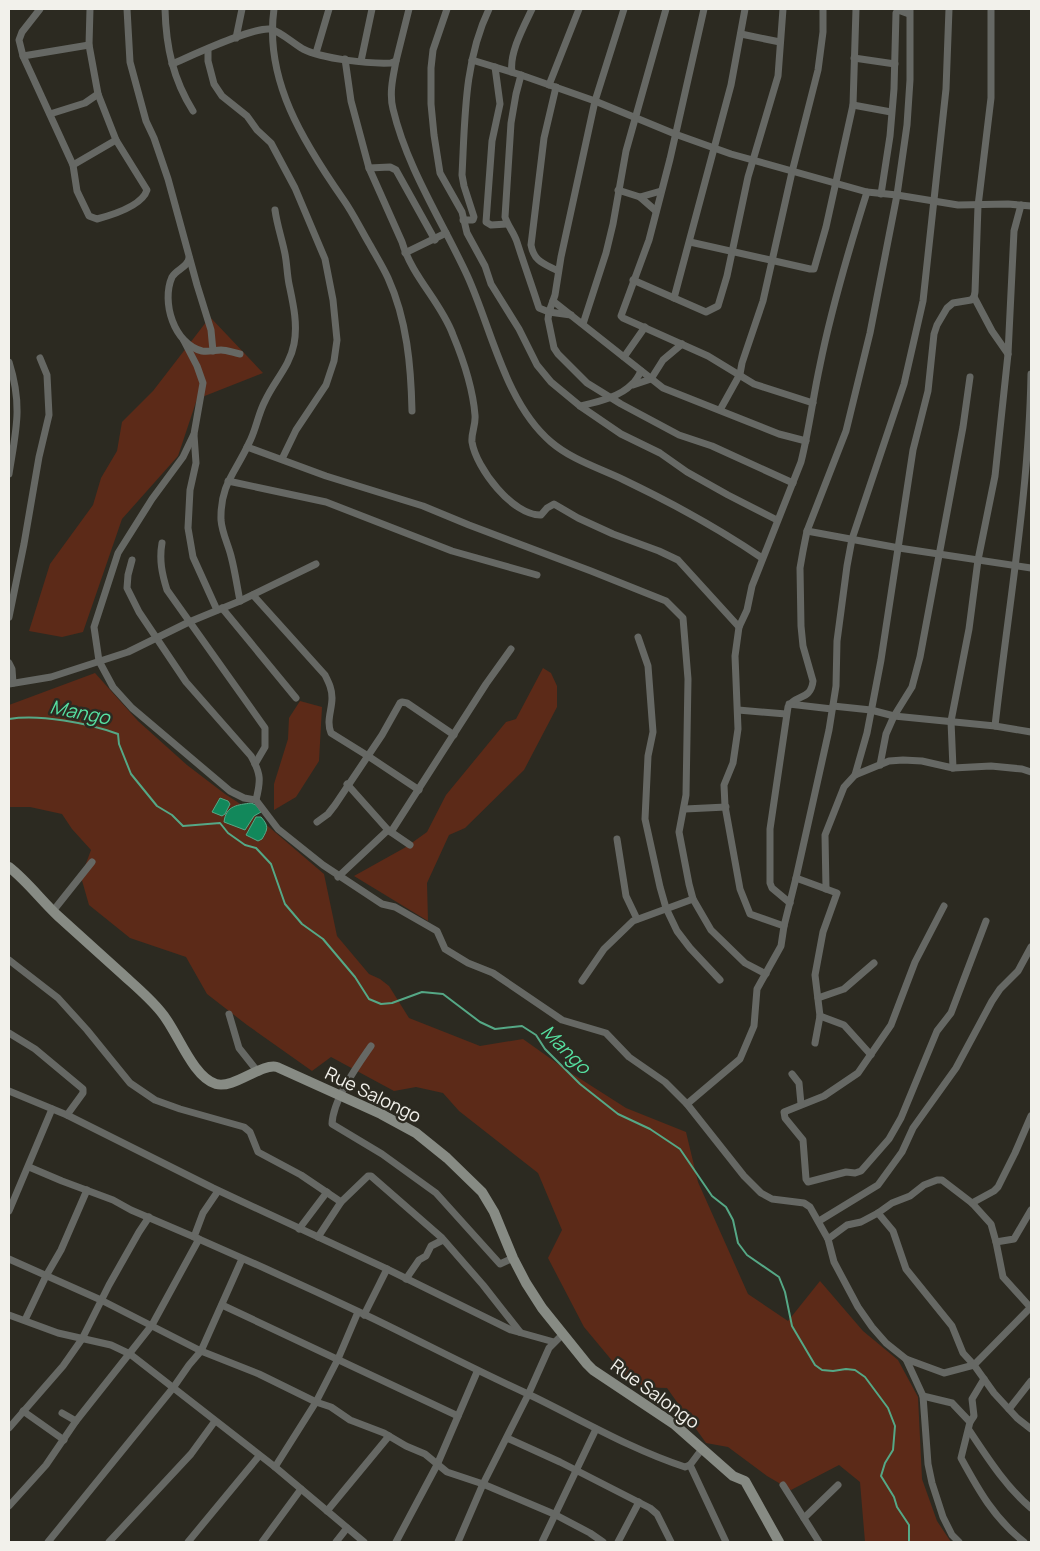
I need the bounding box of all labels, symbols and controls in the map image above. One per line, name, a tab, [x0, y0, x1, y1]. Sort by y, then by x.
water label: Mango	[48, 693, 114, 731]
water label: Mango	[535, 1018, 598, 1081]
street label: Rue Salongo	[321, 1060, 425, 1128]
street label: Rue Salongo	[606, 1353, 705, 1433]

